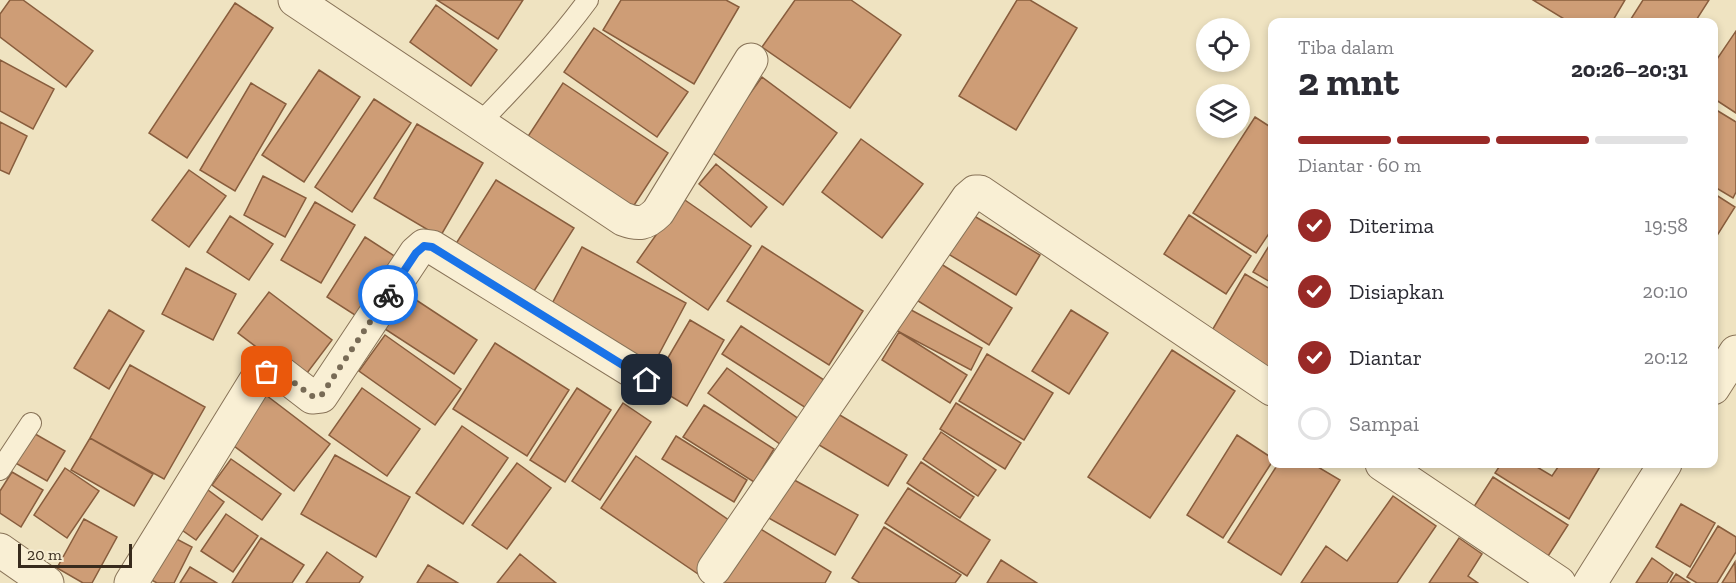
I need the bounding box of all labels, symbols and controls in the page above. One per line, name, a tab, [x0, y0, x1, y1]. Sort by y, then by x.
map controls	[1196, 18, 1250, 138]
button: locate	[1196, 18, 1250, 72]
text: Tiba dalam	[1298, 35, 1394, 59]
text: 20:26–20:31	[1571, 56, 1688, 83]
text: 2 mnt	[1298, 58, 1399, 105]
button: layers	[1196, 84, 1250, 138]
text: Diantar · 60 m	[1298, 153, 1421, 177]
icon: check	[1298, 209, 1331, 242]
text: Diterima	[1349, 212, 1434, 239]
text: 19:58	[1644, 213, 1688, 237]
courier	[358, 265, 418, 325]
icon: check	[1298, 275, 1331, 308]
text: Disiapkan	[1349, 278, 1444, 305]
icon: bike	[372, 279, 405, 312]
text: 20:10	[1642, 279, 1688, 303]
icon: check	[1298, 341, 1331, 374]
text: Diantar	[1349, 344, 1422, 371]
text: 20:12	[1644, 345, 1688, 369]
pin	[241, 346, 292, 397]
pin	[621, 354, 672, 405]
icon: bag	[250, 355, 283, 388]
icon: home	[630, 363, 663, 396]
text: Sampai	[1349, 410, 1419, 437]
scale bar	[18, 541, 132, 568]
text: 20 m	[27, 545, 62, 564]

